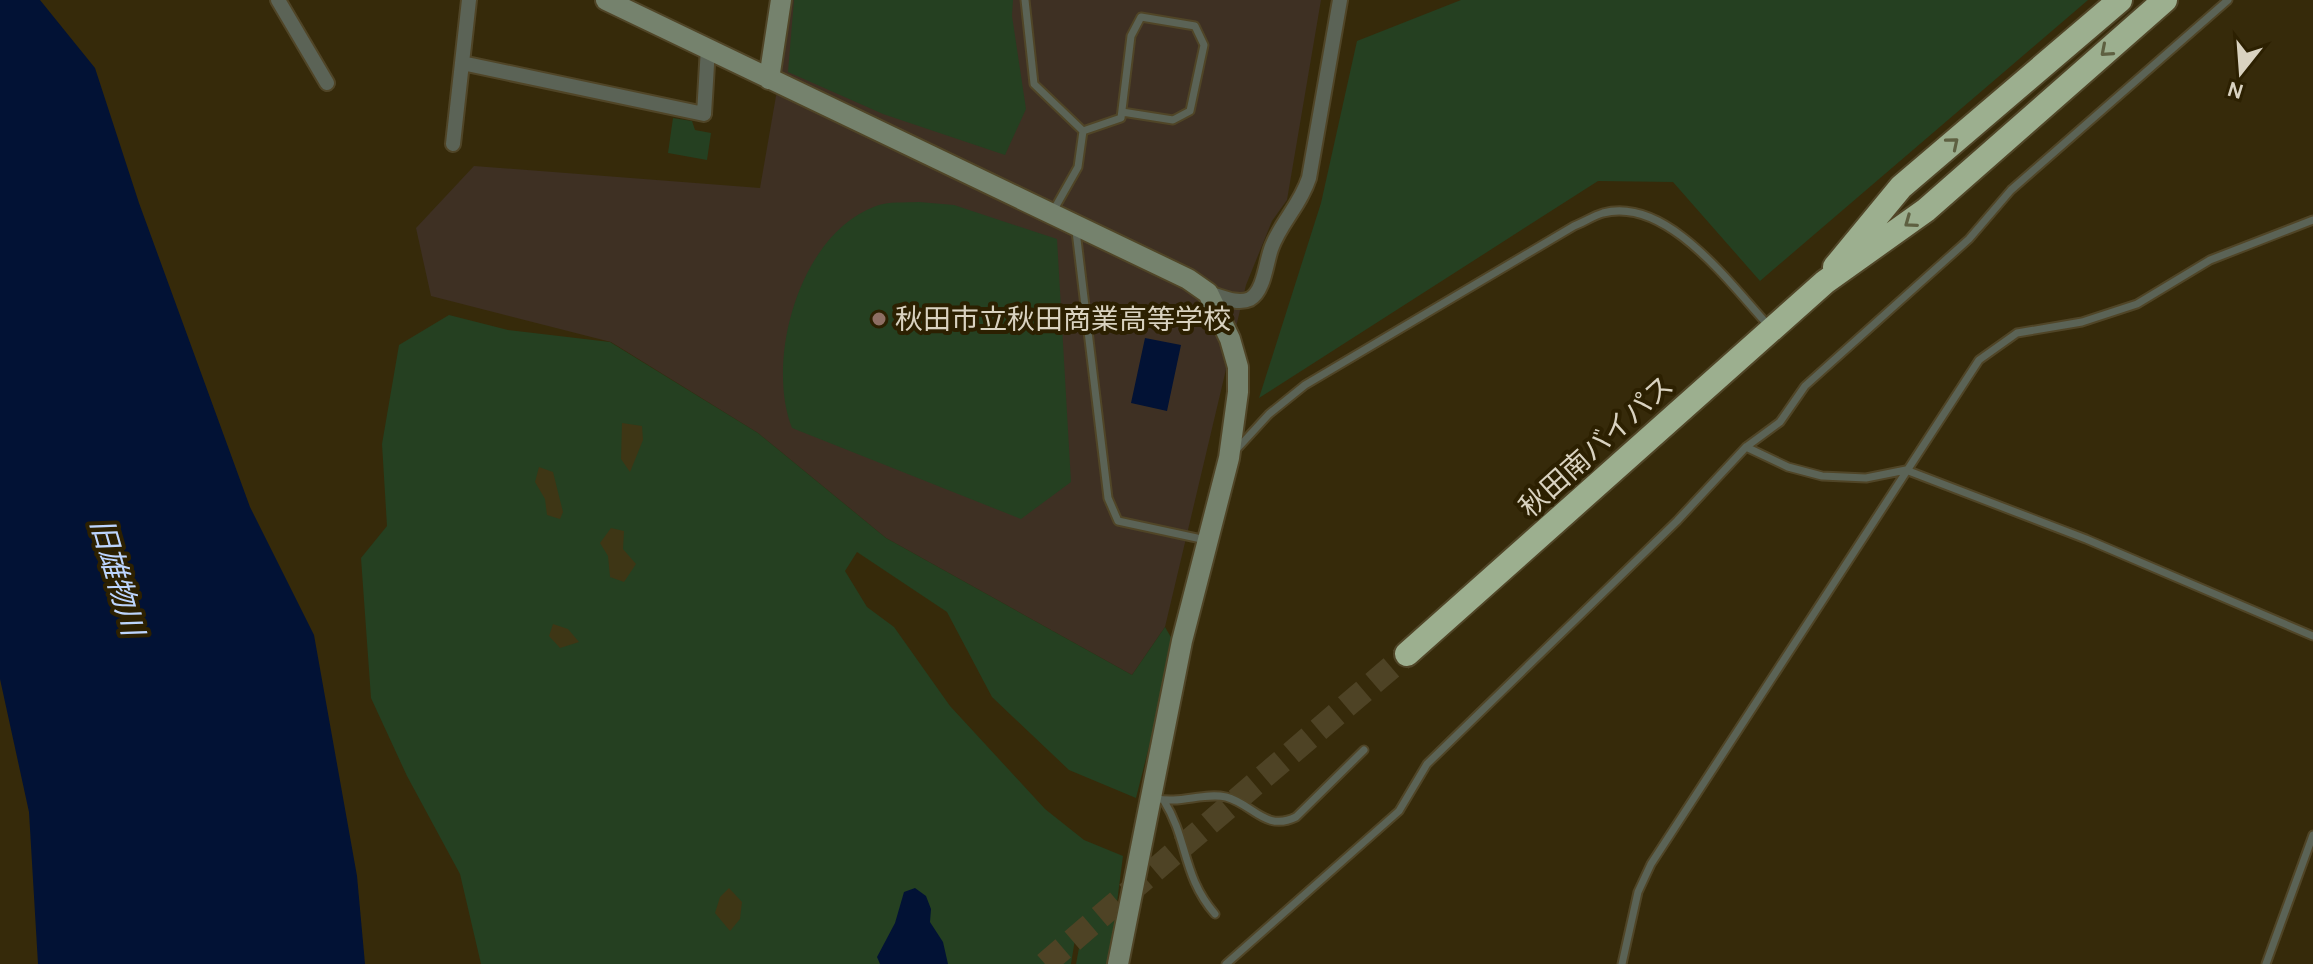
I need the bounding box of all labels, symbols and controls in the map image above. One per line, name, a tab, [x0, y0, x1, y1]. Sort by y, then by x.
north arrow	[2201, 32, 2281, 112]
one-way arrow	[2101, 41, 2116, 56]
text: N	[2224, 75, 2247, 105]
one-way arrow	[1943, 138, 1958, 153]
one-way arrow	[1904, 212, 1918, 226]
place label: 秋田市立秋田商業高等学校	[895, 303, 1231, 336]
marker: 秋田市立秋田商業高等学校	[870, 310, 888, 328]
street label: 秋田南バイパス	[1513, 369, 1680, 524]
water label: 旧雄物川	[83, 514, 152, 643]

